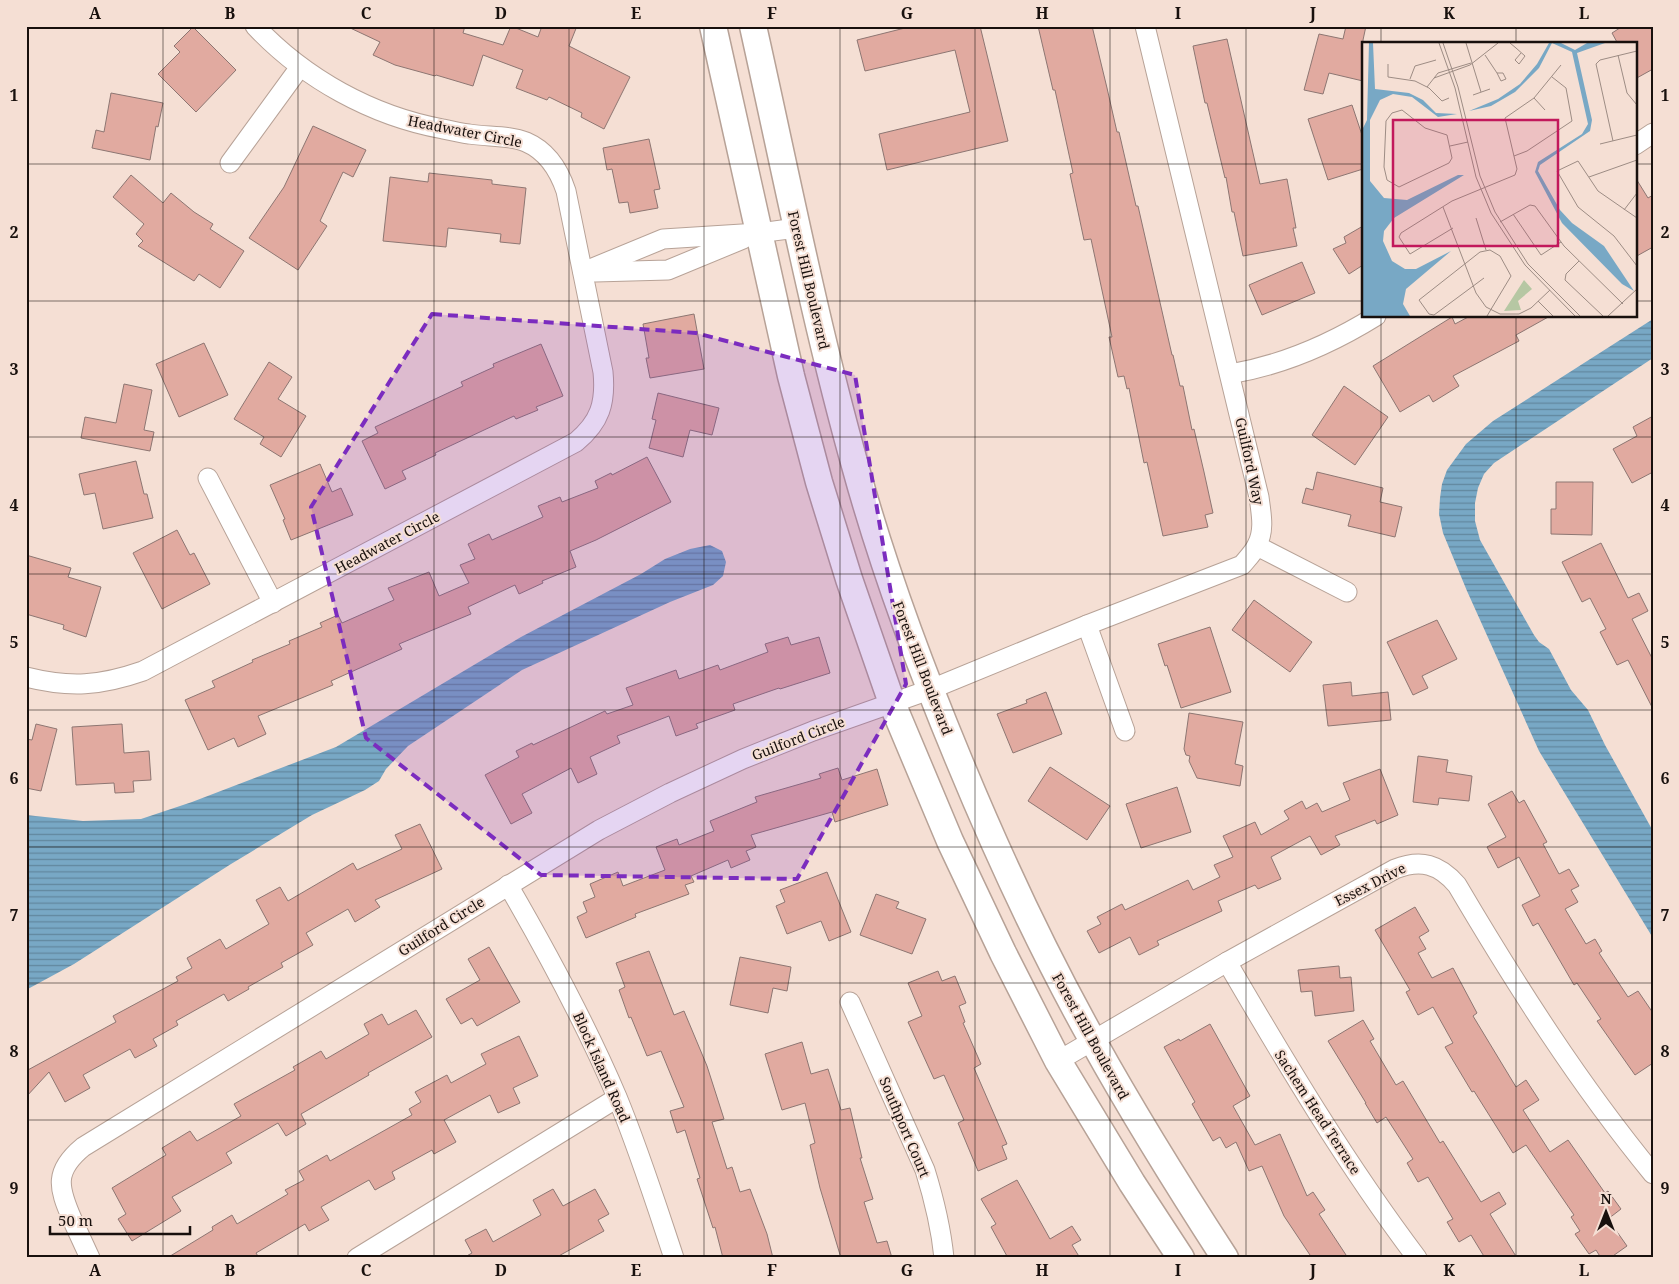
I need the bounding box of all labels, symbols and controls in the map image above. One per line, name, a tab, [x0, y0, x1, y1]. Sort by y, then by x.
text: A	[89, 2, 102, 24]
text: B	[225, 2, 236, 24]
text: C	[361, 2, 372, 24]
text: D	[495, 2, 507, 24]
text: E	[631, 2, 641, 24]
text: F	[767, 2, 777, 24]
text: G	[901, 2, 913, 24]
text: H	[1035, 2, 1049, 24]
text: I	[1175, 2, 1181, 24]
text: J	[1309, 2, 1317, 24]
text: K	[1443, 2, 1455, 24]
text: L	[1579, 2, 1589, 24]
inset map	[1362, 42, 1636, 318]
text: 1	[9, 84, 19, 106]
text: 1	[1660, 84, 1670, 106]
street label: Headwater Circle	[406, 111, 524, 151]
street label: Forest Hill Boulevard	[784, 209, 834, 352]
text: 2	[9, 221, 19, 243]
text: 2	[1660, 221, 1670, 243]
text: 3	[9, 358, 19, 380]
text: 3	[1660, 358, 1670, 380]
street label: Guilford Way	[1231, 416, 1269, 507]
text: 4	[9, 494, 19, 516]
text: 4	[1660, 494, 1670, 516]
street label: Headwater Circle	[331, 506, 443, 578]
street label: Forest Hill Boulevard	[889, 598, 957, 738]
text: 5	[9, 631, 19, 653]
text: 5	[1660, 631, 1670, 653]
street label: Guilford Circle	[749, 712, 847, 764]
text: 6	[9, 767, 19, 789]
text: 6	[1660, 767, 1670, 789]
street label: Essex Drive	[1331, 858, 1409, 910]
street label: Guilford Circle	[394, 892, 488, 960]
text: 7	[9, 904, 19, 926]
text: 7	[1660, 904, 1670, 926]
street label: Forest Hill Boulevard	[1048, 969, 1134, 1103]
street label: Block Island Road	[569, 1009, 635, 1126]
text: 8	[9, 1040, 19, 1062]
text: 8	[1660, 1040, 1670, 1062]
street label: Sachem Head Terrace	[1271, 1046, 1365, 1178]
street label: Southport Court	[875, 1074, 935, 1180]
text: 9	[9, 1177, 19, 1199]
text: 9	[1660, 1177, 1670, 1199]
north arrow	[1582, 1186, 1632, 1236]
text: N	[1600, 1189, 1612, 1208]
scale bar	[50, 1204, 190, 1236]
text: 50 m	[58, 1210, 93, 1230]
text: A	[89, 1259, 102, 1281]
text: B	[225, 1259, 236, 1281]
text: C	[361, 1259, 372, 1281]
text: D	[495, 1259, 507, 1281]
text: E	[631, 1259, 641, 1281]
text: F	[767, 1259, 777, 1281]
text: G	[901, 1259, 913, 1281]
text: H	[1035, 1259, 1049, 1281]
text: I	[1175, 1259, 1181, 1281]
text: J	[1309, 1259, 1317, 1281]
text: K	[1443, 1259, 1455, 1281]
text: L	[1579, 1259, 1589, 1281]

